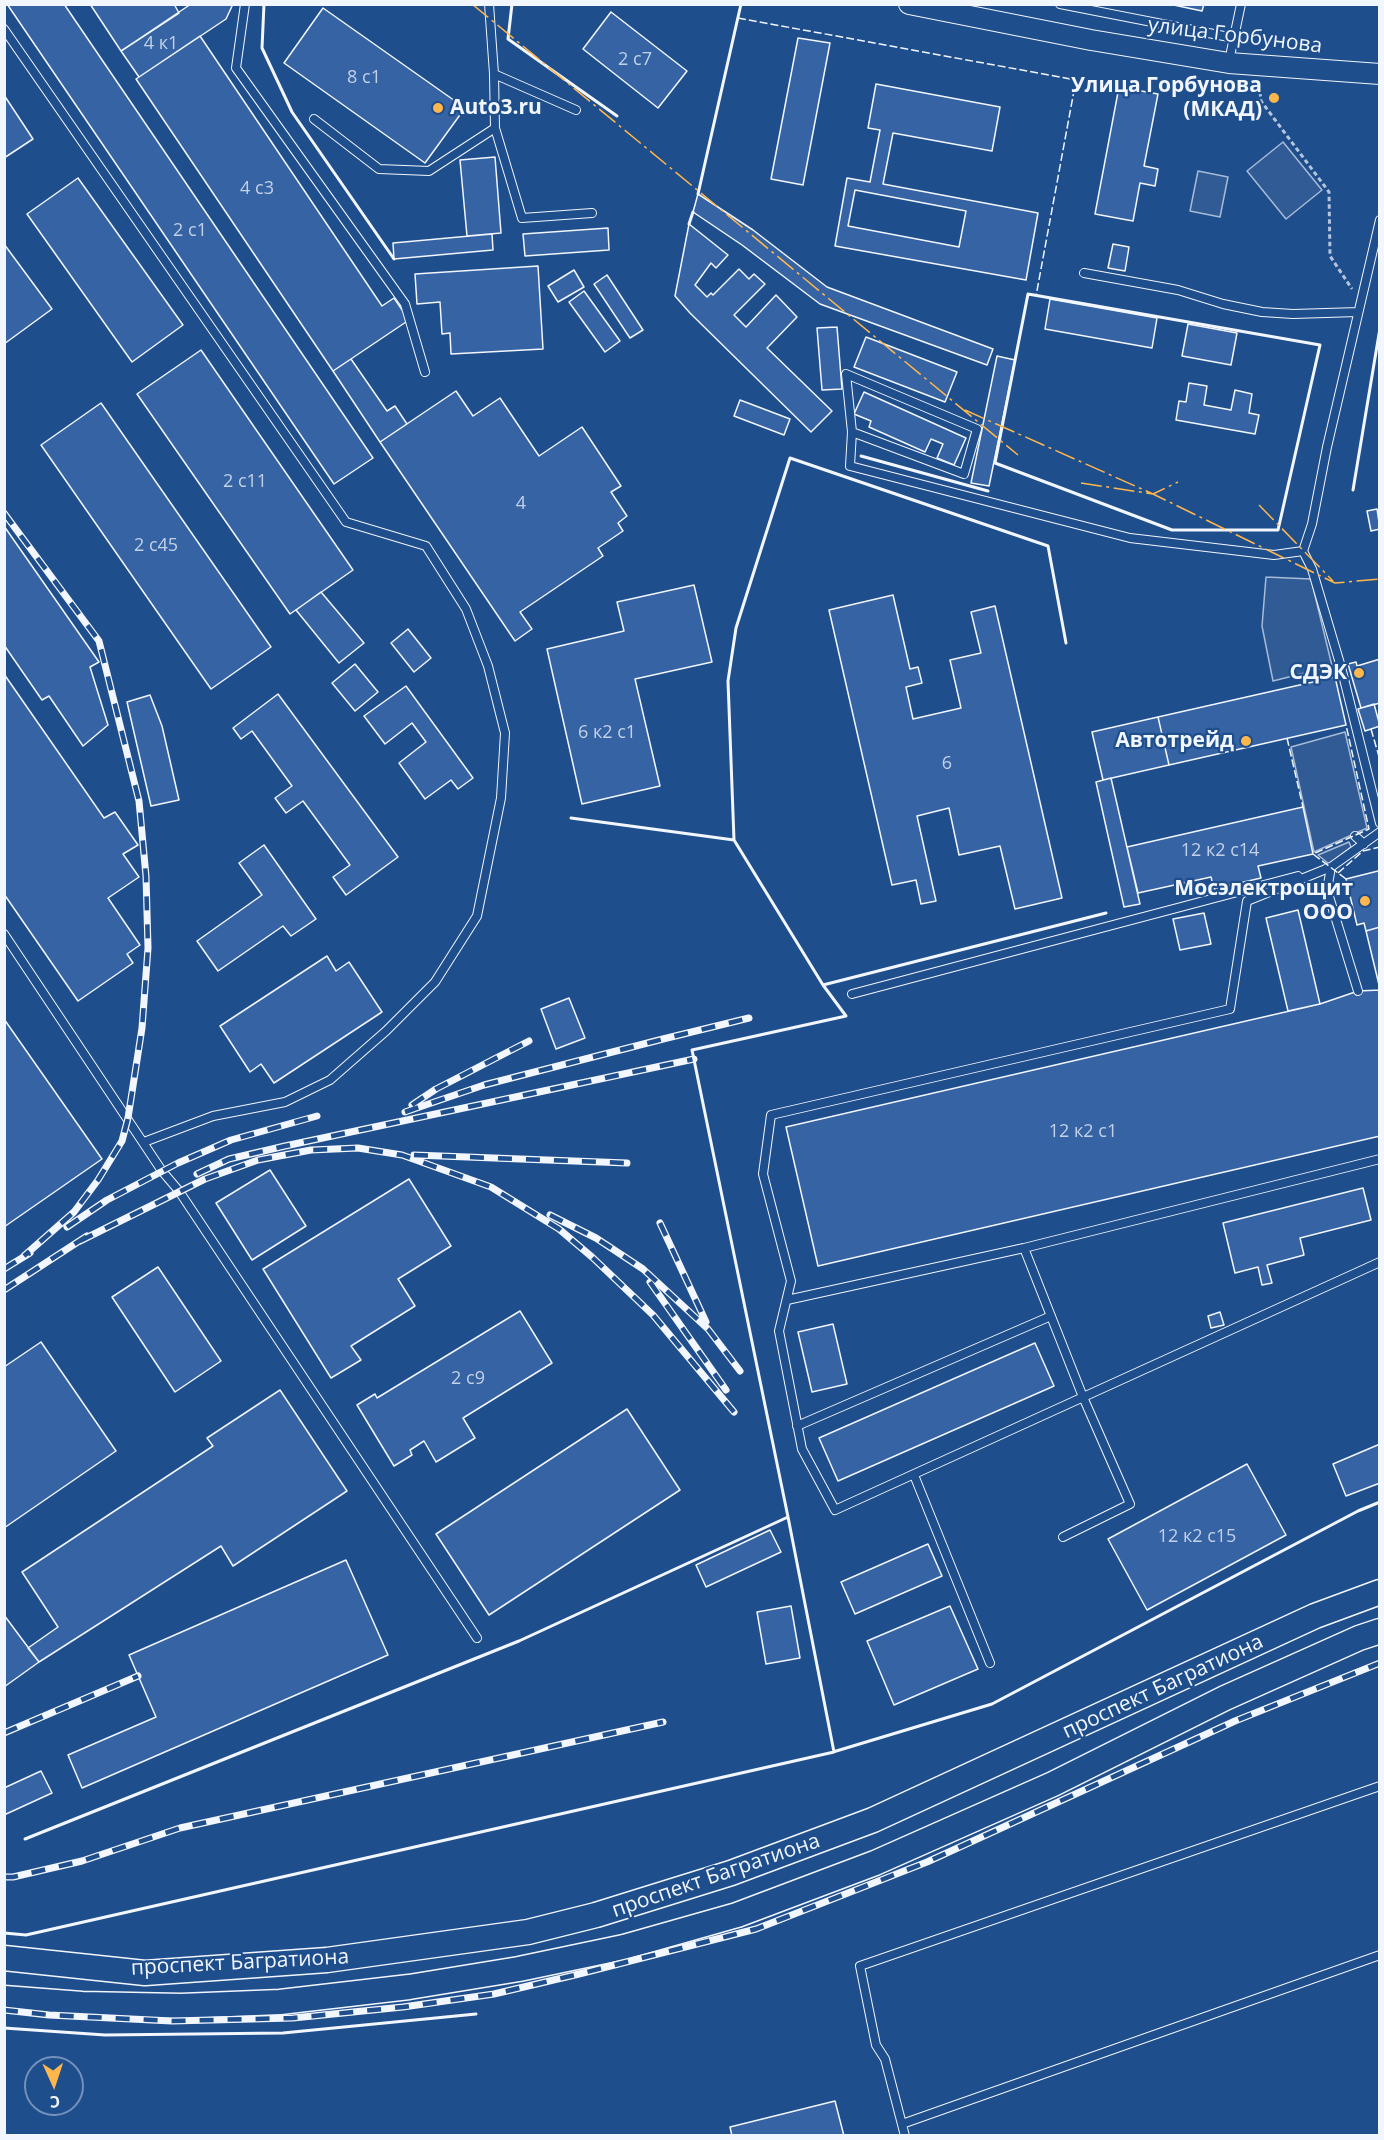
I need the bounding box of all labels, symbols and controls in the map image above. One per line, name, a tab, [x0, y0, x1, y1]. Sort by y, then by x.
street label: улица Горбунова	[1147, 13, 1323, 59]
house number: 4 к1	[144, 33, 178, 55]
house number: 2 с7	[618, 49, 652, 71]
house number: 8 с1	[347, 67, 381, 89]
place label: Улица Горбунова (МКАД)	[1071, 73, 1262, 123]
marker: Улица Горбунова (МКАД)	[1267, 91, 1281, 105]
place label: Auto3.ru	[450, 95, 542, 121]
marker: Auto3.ru	[431, 101, 445, 115]
house number: 4 с3	[240, 178, 274, 200]
house number: 2 с1	[173, 220, 207, 242]
house number: 2 с11	[223, 471, 267, 493]
house number: 4	[516, 493, 526, 515]
house number: 2 с45	[134, 535, 178, 557]
place label: СДЭК	[1290, 660, 1347, 686]
marker: СДЭК	[1352, 666, 1366, 680]
house number: 6 к2 с1	[578, 722, 636, 744]
place label: Автотрейд	[1115, 728, 1234, 754]
marker: Автотрейд	[1239, 734, 1253, 748]
house number: 6	[942, 753, 952, 775]
house number: 12 к2 с14	[1181, 840, 1259, 862]
place label: Мосэлектрощит ООО	[1174, 876, 1353, 926]
marker: Мосэлектрощит ООО	[1358, 894, 1372, 908]
house number: 12 к2 с1	[1049, 1121, 1117, 1143]
house number: 2 с9	[451, 1368, 485, 1390]
house number: 12 к2 с15	[1158, 1526, 1236, 1548]
street label: проспект Багратиона	[1059, 1629, 1267, 1745]
street label: проспект Багратиона	[609, 1829, 823, 1923]
street label: проспект Багратиона	[130, 1945, 350, 1981]
north arrow	[24, 2056, 84, 2116]
text: С	[49, 2091, 61, 2113]

